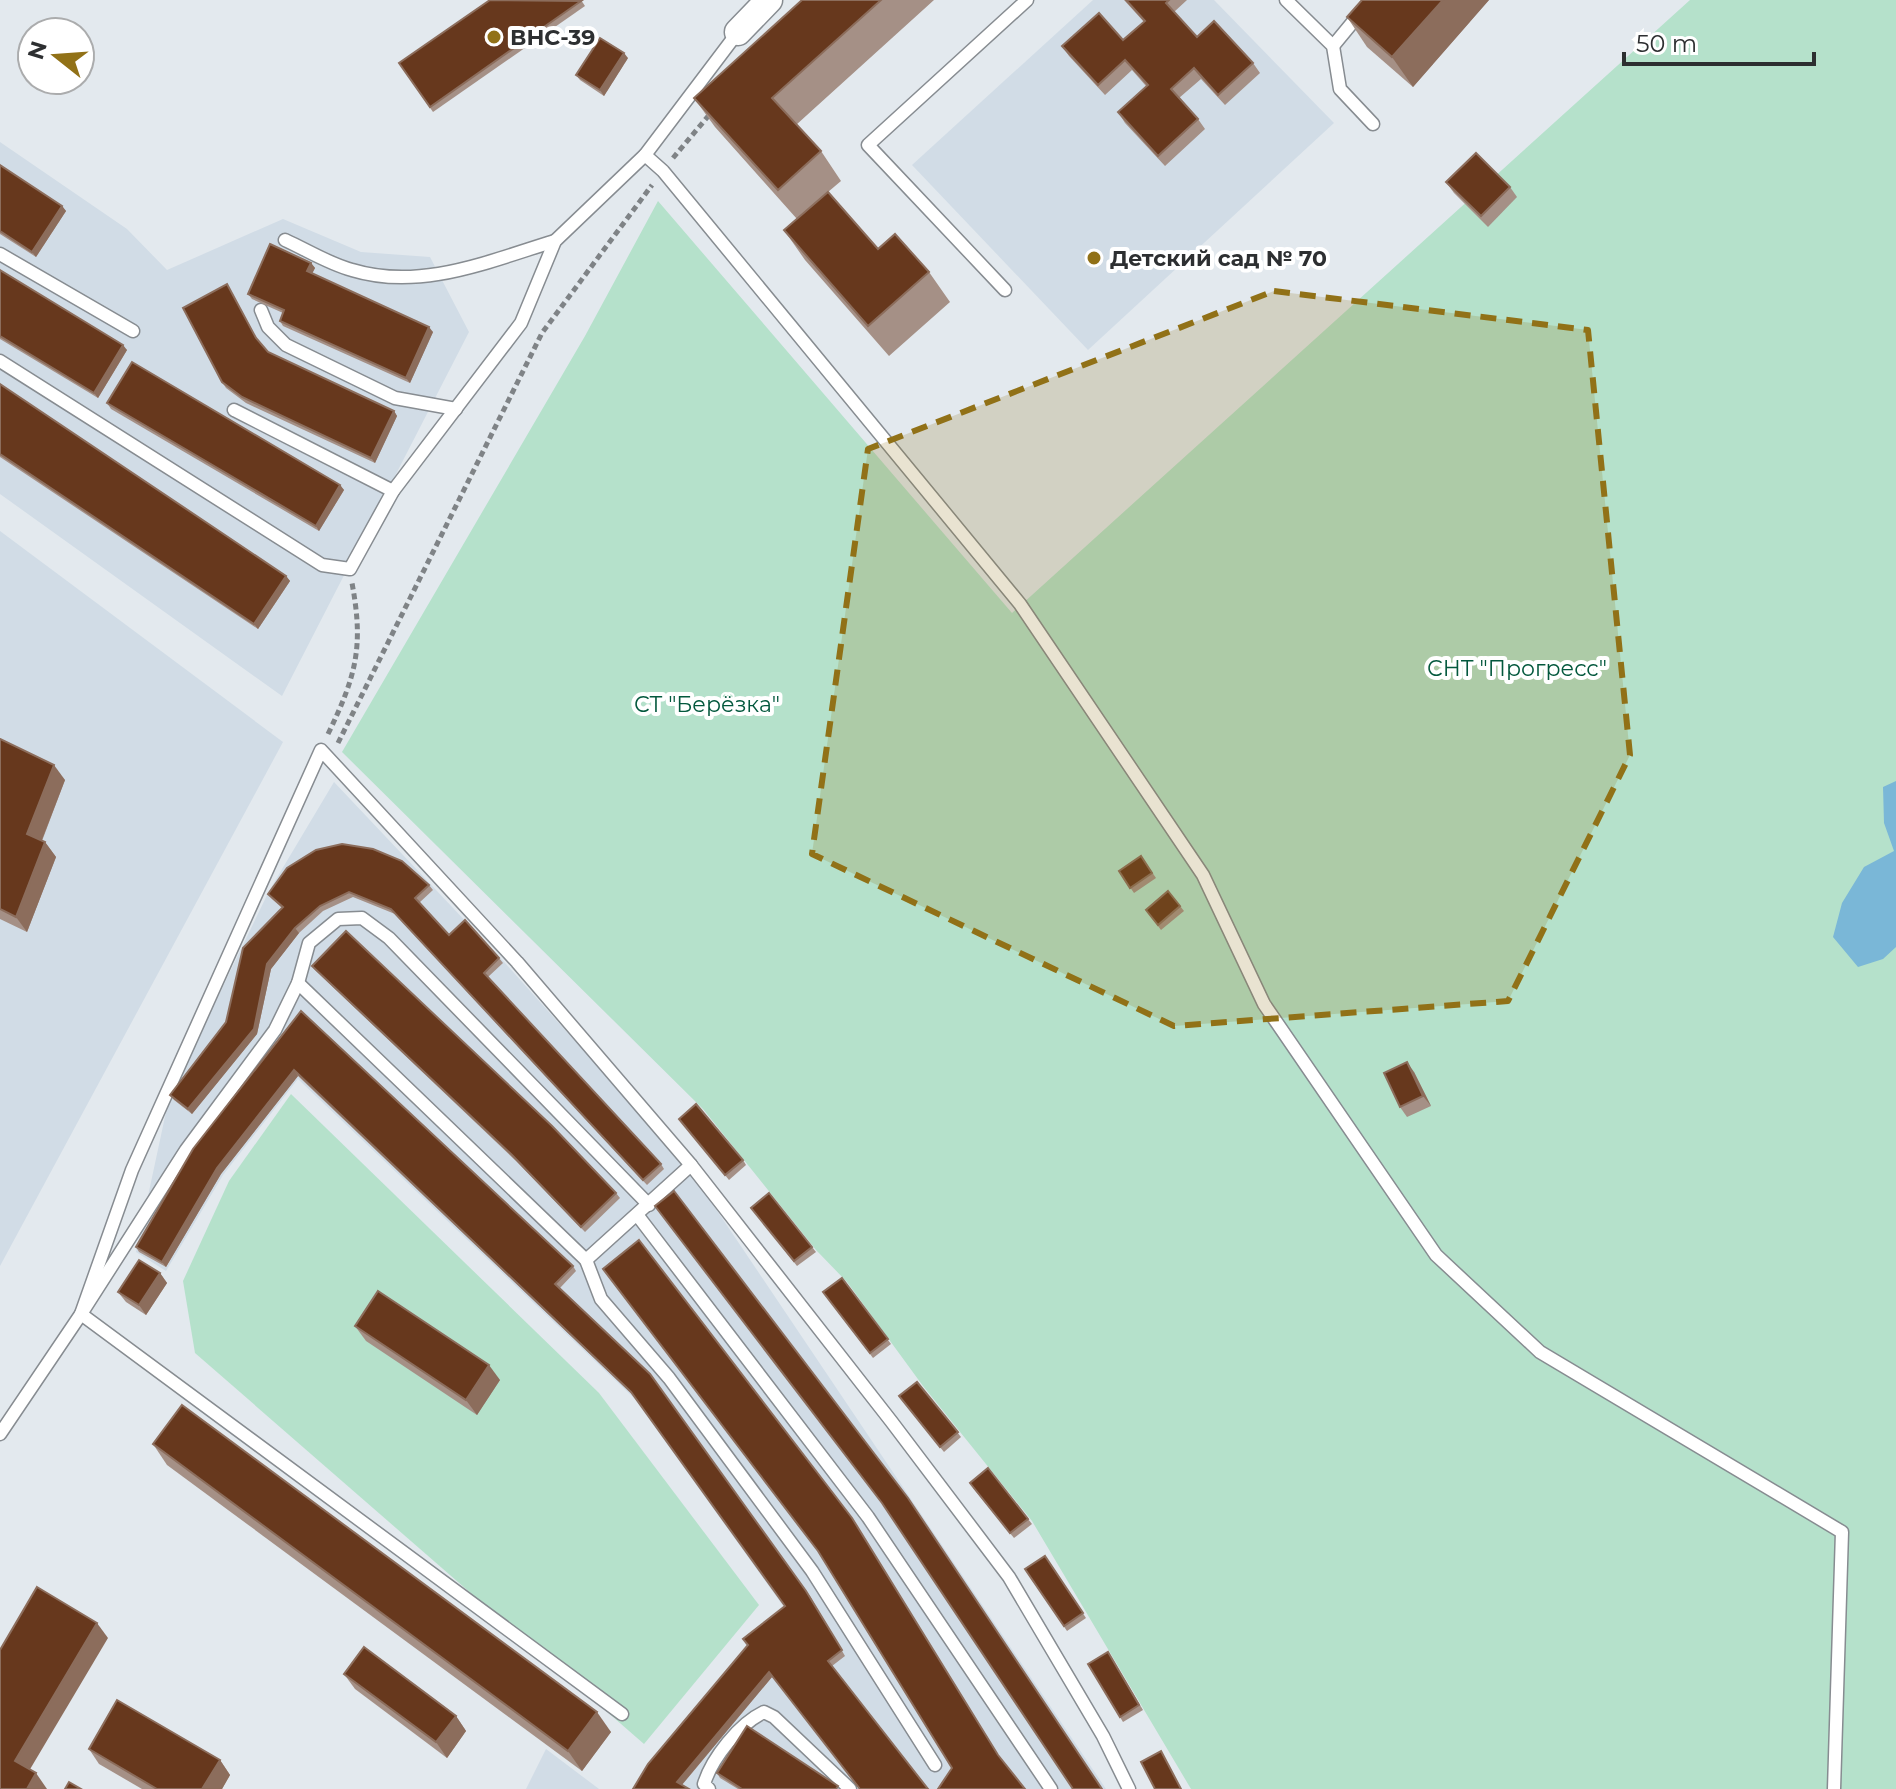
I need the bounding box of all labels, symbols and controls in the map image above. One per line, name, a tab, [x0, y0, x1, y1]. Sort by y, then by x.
north arrow	[16, 16, 96, 96]
scale bar	[1624, 16, 1814, 66]
place label: ВНС-39	[510, 24, 595, 51]
marker: ВНС-39	[485, 28, 503, 46]
text: 50 m	[1636, 29, 1697, 58]
text: N	[22, 38, 53, 63]
place label: Детский сад № 70	[1110, 245, 1327, 272]
marker: Детский сад № 70	[1085, 249, 1103, 267]
park label: СНТ "Прогресс"	[1427, 655, 1607, 682]
park label: СТ "Берёзка"	[634, 691, 780, 718]

